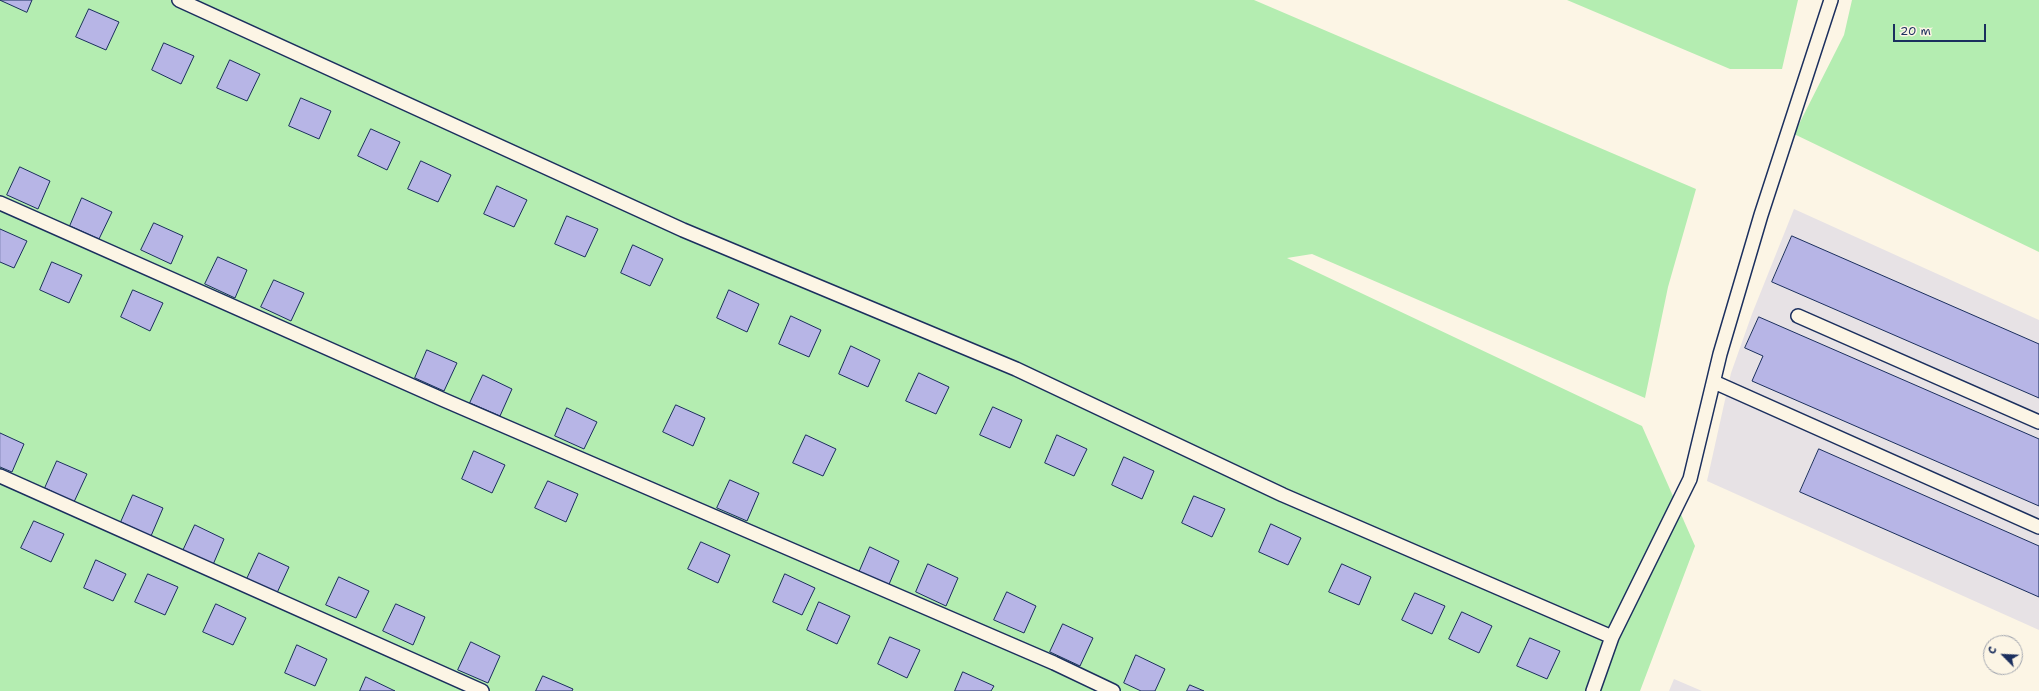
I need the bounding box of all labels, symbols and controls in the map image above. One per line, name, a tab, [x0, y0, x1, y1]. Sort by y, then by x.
scale bar	[1895, 16, 1988, 42]
text: 20 m	[1900, 23, 1931, 39]
north arrow	[1983, 635, 2023, 675]
text: С	[1984, 644, 2001, 656]

